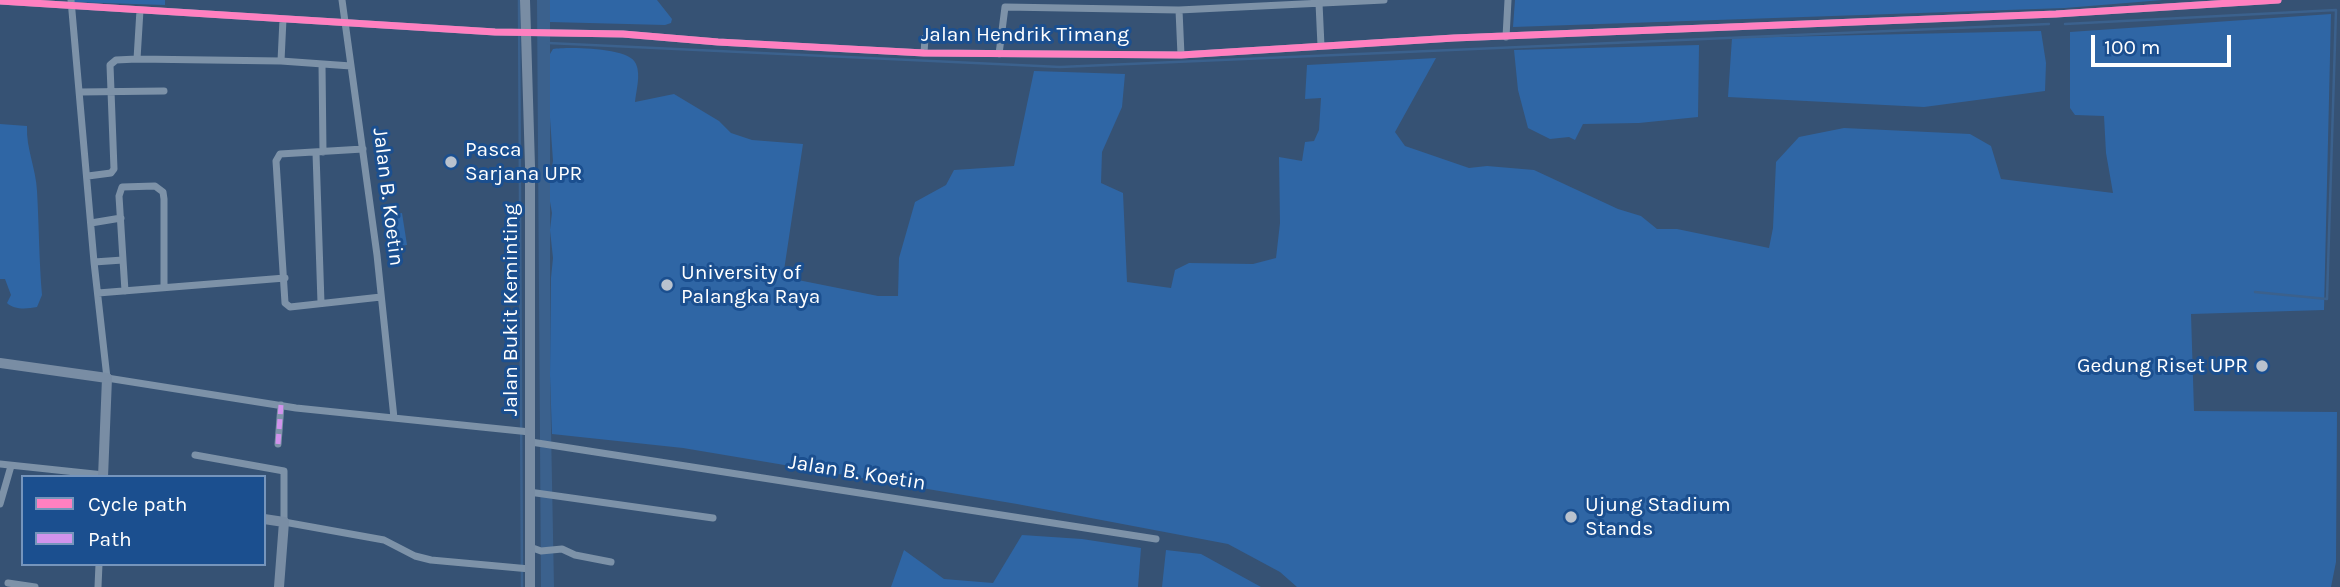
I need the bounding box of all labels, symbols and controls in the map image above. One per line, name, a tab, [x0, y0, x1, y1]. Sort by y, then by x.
scale bar	[2095, 21, 2235, 65]
street label: Jalan Hendrik Timang	[921, 22, 1129, 48]
text: 100 m	[2104, 35, 2161, 59]
street label: Jalan B. Koetin	[367, 127, 409, 267]
place label: Pasca Sarjana UPR	[465, 137, 582, 187]
marker: Pasca Sarjana UPR	[443, 154, 459, 170]
street label: Jalan Bukit Keminting	[498, 204, 524, 416]
place label: University of Palangka Raya	[681, 260, 820, 310]
marker: University of Palangka Raya	[659, 277, 675, 293]
place label: Gedung Riset UPR	[2077, 353, 2248, 379]
marker: Gedung Riset UPR	[2254, 358, 2270, 374]
street label: Jalan B. Koetin	[786, 450, 928, 496]
legend	[21, 475, 266, 566]
text: Cycle path	[88, 492, 188, 516]
place label: Ujung Stadium Stands	[1585, 492, 1731, 542]
marker: Ujung Stadium Stands	[1563, 509, 1579, 525]
text: Path	[88, 527, 132, 551]

